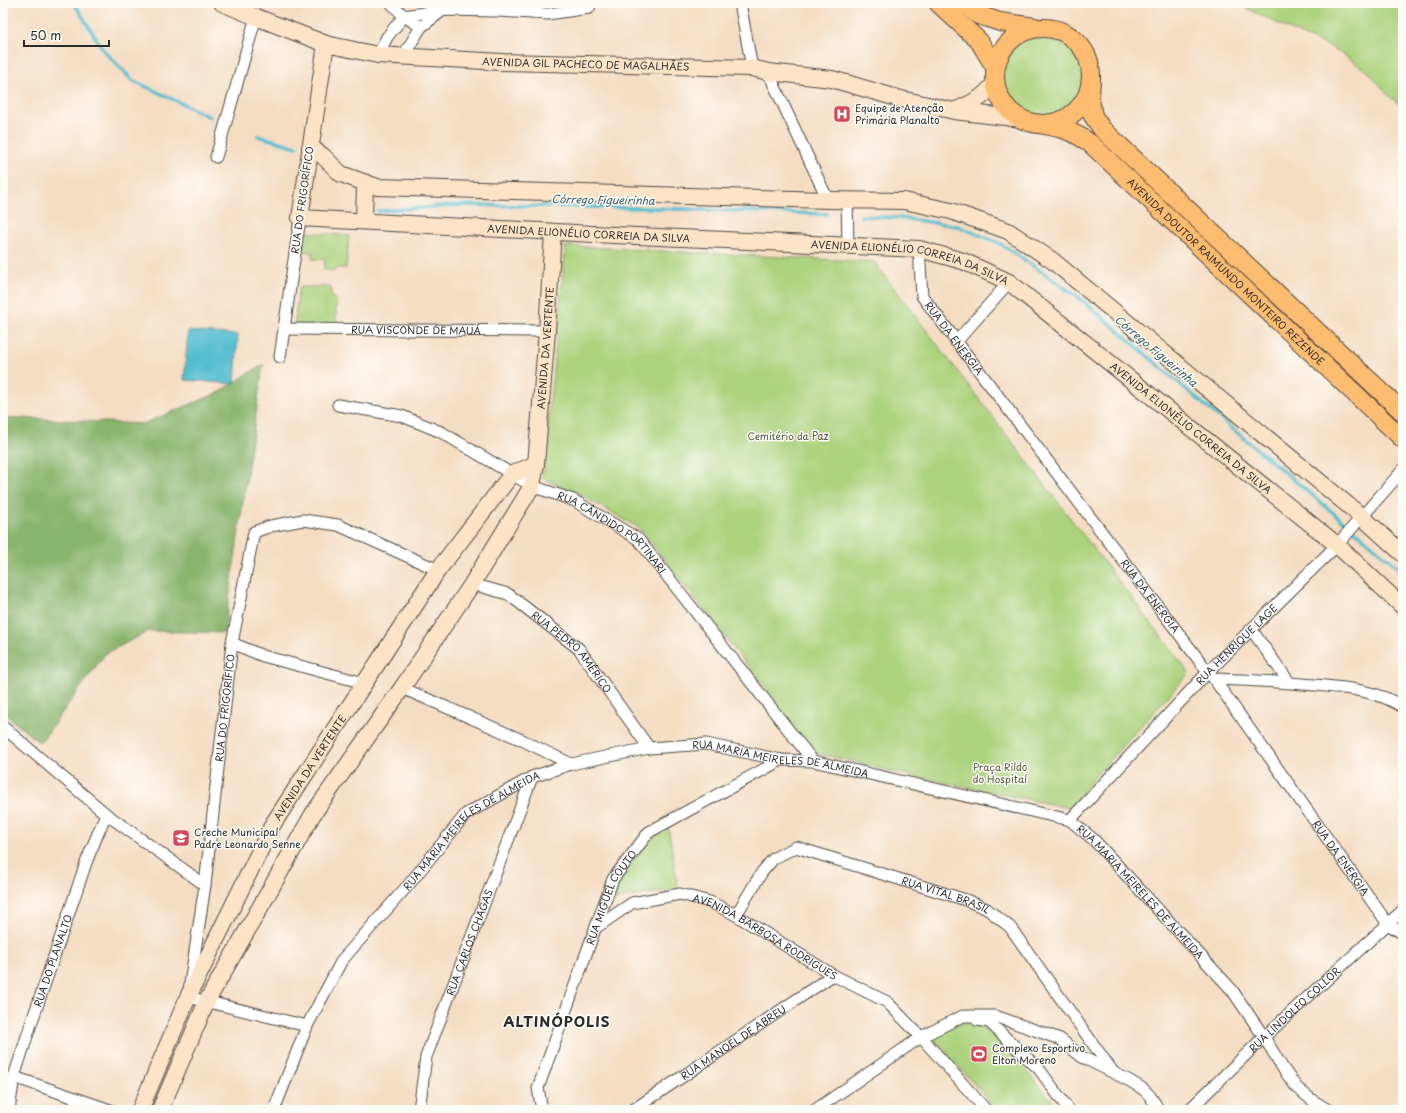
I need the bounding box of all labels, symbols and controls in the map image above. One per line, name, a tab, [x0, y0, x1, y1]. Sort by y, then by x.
scale bar	[24, 22, 109, 48]
text: 50 m	[30, 26, 61, 44]
street label: AVENIDA GIL PACHECO DE MAGALHÃES	[482, 53, 690, 73]
place label: Equipe de Atenção Primária Planalto	[855, 100, 944, 127]
hospital icon: Equipe de Atenção Primária Planalto	[832, 104, 852, 124]
street label: RUA DO FRIGORÍFICO	[287, 145, 316, 255]
street label: AVENIDA DOUTOR RAIMUNDO MONTEIRO REZENDE	[1124, 174, 1328, 368]
water label: Córrego Figueirinha	[551, 190, 656, 209]
street label: AVENIDA ELIONÉLIO CORREIA DA SILVA	[487, 220, 691, 245]
street label: AVENIDA ELIONÉLIO CORREIA DA SILVA	[811, 236, 1011, 288]
street label: AVENIDA DA VERTENTE	[533, 286, 557, 410]
street label: RUA DA ENERGIA	[922, 298, 987, 378]
water label: Córrego Figueirinha	[1111, 311, 1202, 391]
street label: RUA VISCONDE DE MAUÁ	[351, 322, 481, 337]
street label: AVENIDA ELIONÉLIO CORREIA DA SILVA	[1107, 358, 1275, 497]
park label: Cemitério da Paz	[747, 428, 829, 443]
street label: RUA CÂNDIDO PORTINARI	[556, 487, 670, 576]
street label: RUA DA ENERGIA	[1118, 556, 1184, 636]
street label: RUA HENRIQUE LAGE	[1192, 600, 1280, 688]
street label: RUA PEDRO AMÉRICO	[529, 607, 616, 696]
street label: RUA DO FRIGORÍFICO	[211, 653, 238, 763]
street label: AVENIDA DA VERTENTE	[270, 711, 349, 823]
street label: RUA MARIA MEIRELES DE ALMEIDA	[692, 736, 870, 781]
park label: Praça Rildo do Hospital	[973, 759, 1028, 786]
street label: RUA MARIA MEIRELES DE ALMEIDA	[399, 767, 541, 893]
street label: RUA DA ENERGIA	[1310, 817, 1373, 898]
street label: RUA MARIA MEIRELES DE ALMEIDA	[1074, 821, 1208, 962]
place label: Creche Municipal Padre Leonardo Senne	[194, 824, 301, 851]
school or university icon: Creche Municipal Padre Leonardo Senne	[171, 828, 191, 848]
street label: RUA MIGUEL COUTO	[582, 847, 640, 947]
street label: RUA VITAL BRASIL	[900, 872, 995, 917]
street label: RUA CARLOS CHAGAS	[442, 887, 496, 998]
street label: AVENIDA BARBOSA RODRIGUES	[691, 890, 840, 983]
street label: RUA DO PLANALTO	[29, 912, 75, 1009]
street label: RUA LINDOLFO COLLOR	[1245, 963, 1344, 1055]
street label: RUA MANOEL DE ABREU	[677, 1001, 789, 1083]
district label: ALTINÓPOLIS	[503, 1011, 611, 1032]
place label: Complexo Esportivo Elton Moreno	[992, 1040, 1086, 1067]
sports icon: Complexo Esportivo Elton Moreno	[969, 1044, 989, 1064]

